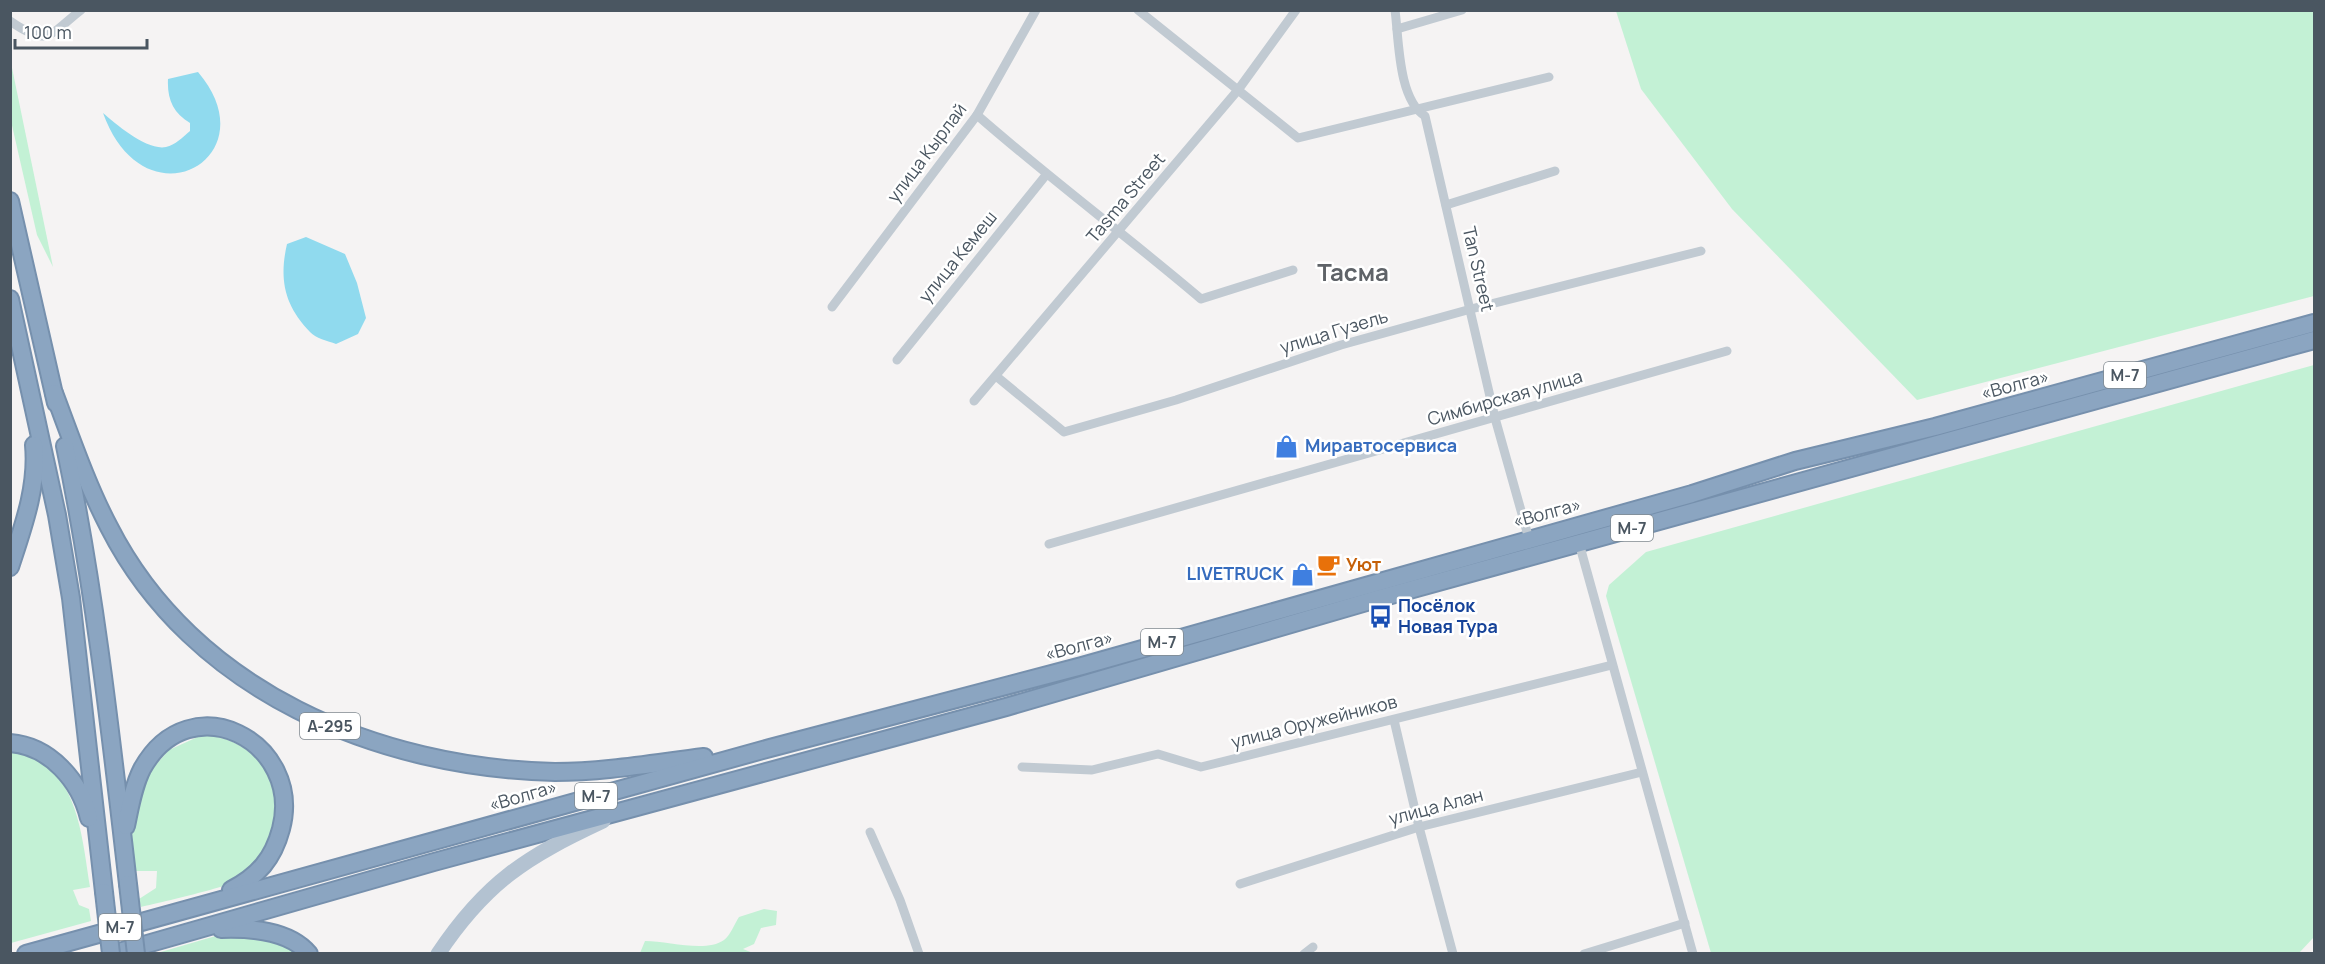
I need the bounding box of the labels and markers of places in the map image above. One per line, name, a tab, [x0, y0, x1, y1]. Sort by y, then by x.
shop icon: Миравтосервиса	[1274, 433, 1300, 459]
place label: Миравтосервиса	[1305, 433, 1457, 457]
cafe icon: Уют	[1315, 552, 1341, 578]
place label: Уют	[1346, 552, 1382, 576]
place label: LIVETRUCK	[1187, 561, 1284, 585]
shop icon: LIVETRUCK	[1289, 561, 1315, 587]
place label: Посёлок Новая Тура	[1398, 593, 1498, 638]
bus stop icon: Посёлок Новая Тура	[1367, 603, 1393, 629]

